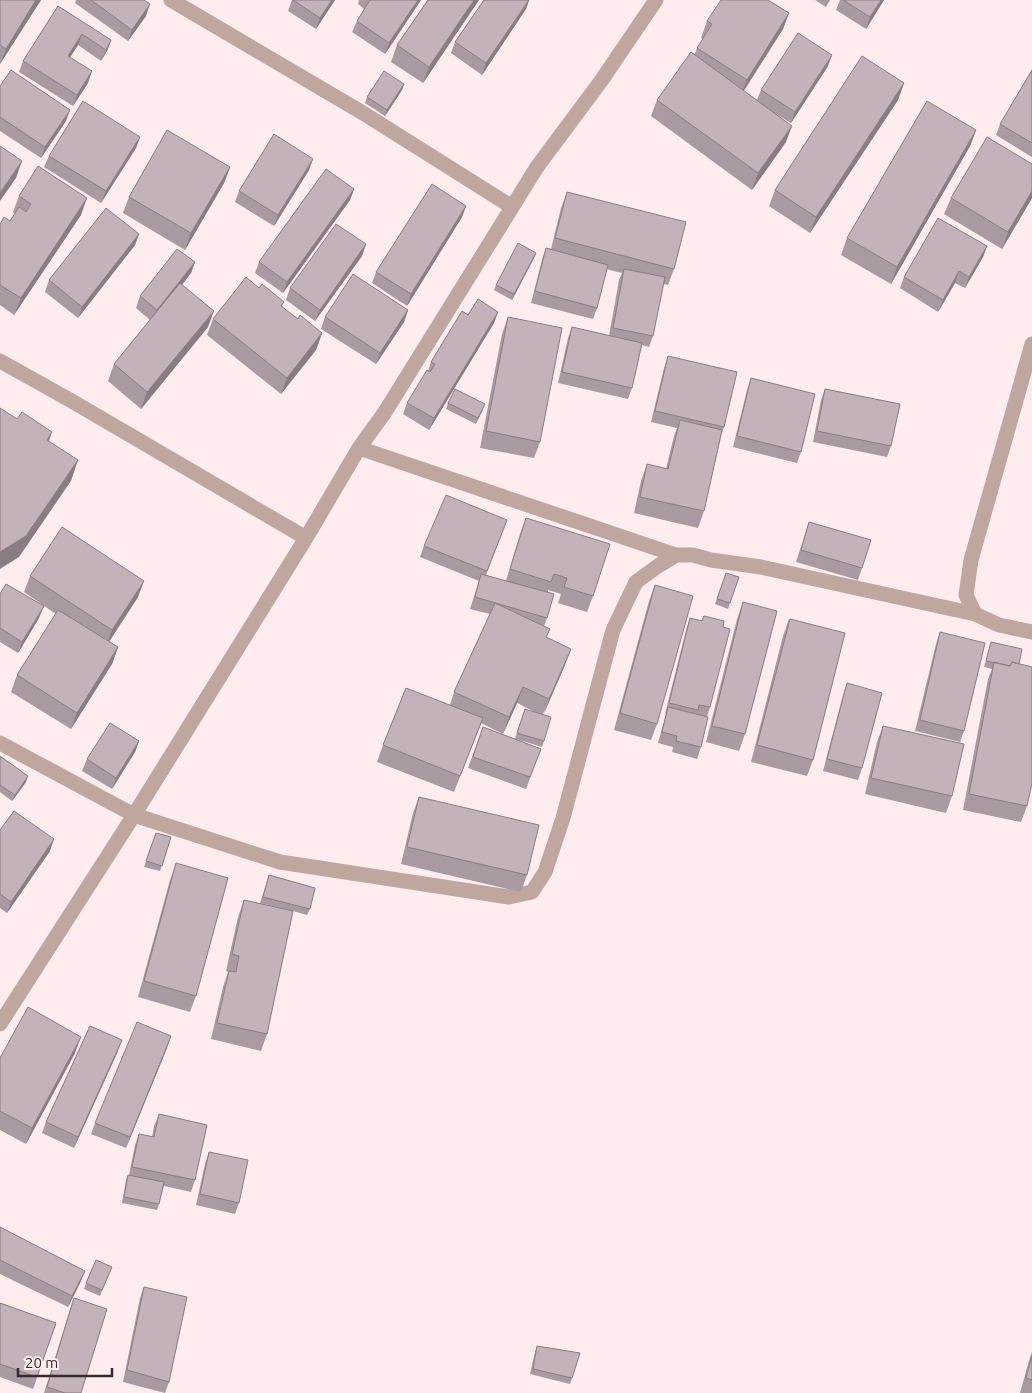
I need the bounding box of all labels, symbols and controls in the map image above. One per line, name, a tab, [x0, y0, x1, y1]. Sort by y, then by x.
scale bar	[18, 1346, 111, 1378]
text: 20 m	[25, 1354, 58, 1371]

